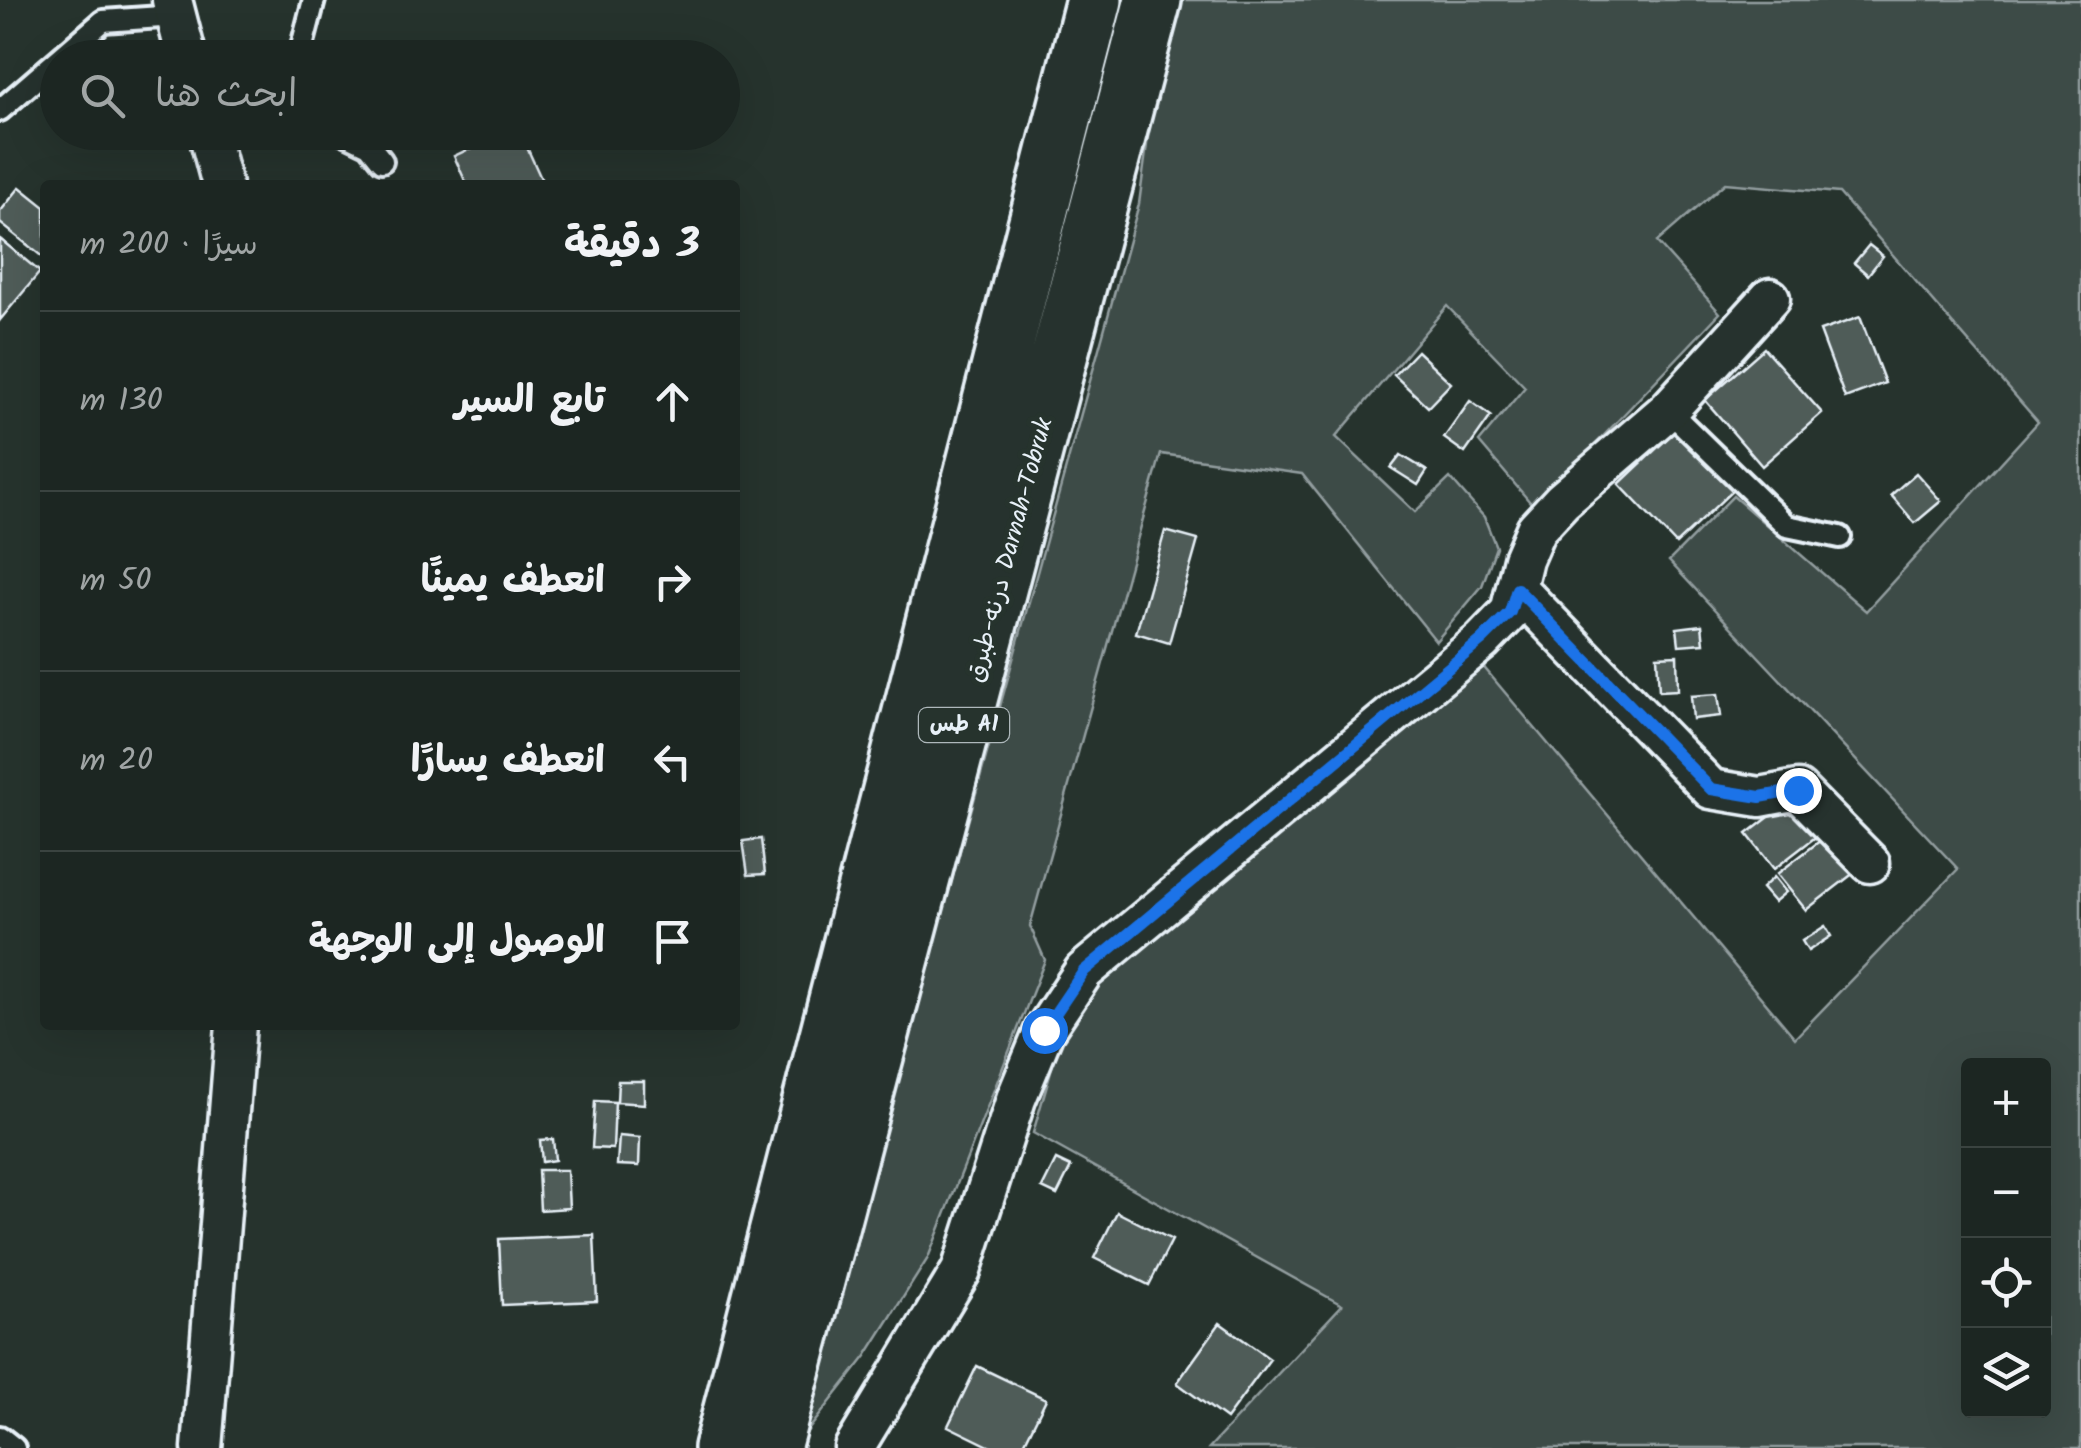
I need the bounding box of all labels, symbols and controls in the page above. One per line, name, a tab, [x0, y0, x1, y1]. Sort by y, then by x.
search box	[40, 40, 740, 150]
text: ابحث هنا	[155, 66, 297, 126]
icon: search	[75, 68, 130, 123]
text: 3 دقيقة	[564, 212, 700, 279]
text: سيرًا · 200 m	[80, 220, 258, 271]
text: تابع السير	[455, 372, 605, 432]
icon: ahead	[645, 374, 700, 429]
text: 130 m	[80, 376, 163, 427]
street label: درنه-طبرق Darnah-Tobruk	[955, 413, 1065, 687]
text: انعطف يمينًا	[421, 552, 605, 612]
icon: right	[645, 554, 700, 609]
text: 50 m	[80, 556, 152, 607]
road number: طس A1	[919, 708, 1009, 742]
text: انعطف يسارًا	[411, 732, 605, 792]
icon: left	[645, 734, 700, 789]
text: 20 m	[80, 736, 153, 787]
route end	[1776, 768, 1822, 814]
text: الوصول إلى الوجهة	[309, 912, 605, 972]
icon: arrive	[645, 914, 700, 969]
route start	[1022, 1008, 1068, 1054]
map controls	[1961, 1058, 2051, 1418]
button: +	[1961, 1058, 2051, 1148]
button: −	[1961, 1148, 2051, 1238]
button: locate	[1961, 1238, 2051, 1328]
button: layers	[1961, 1328, 2051, 1418]

